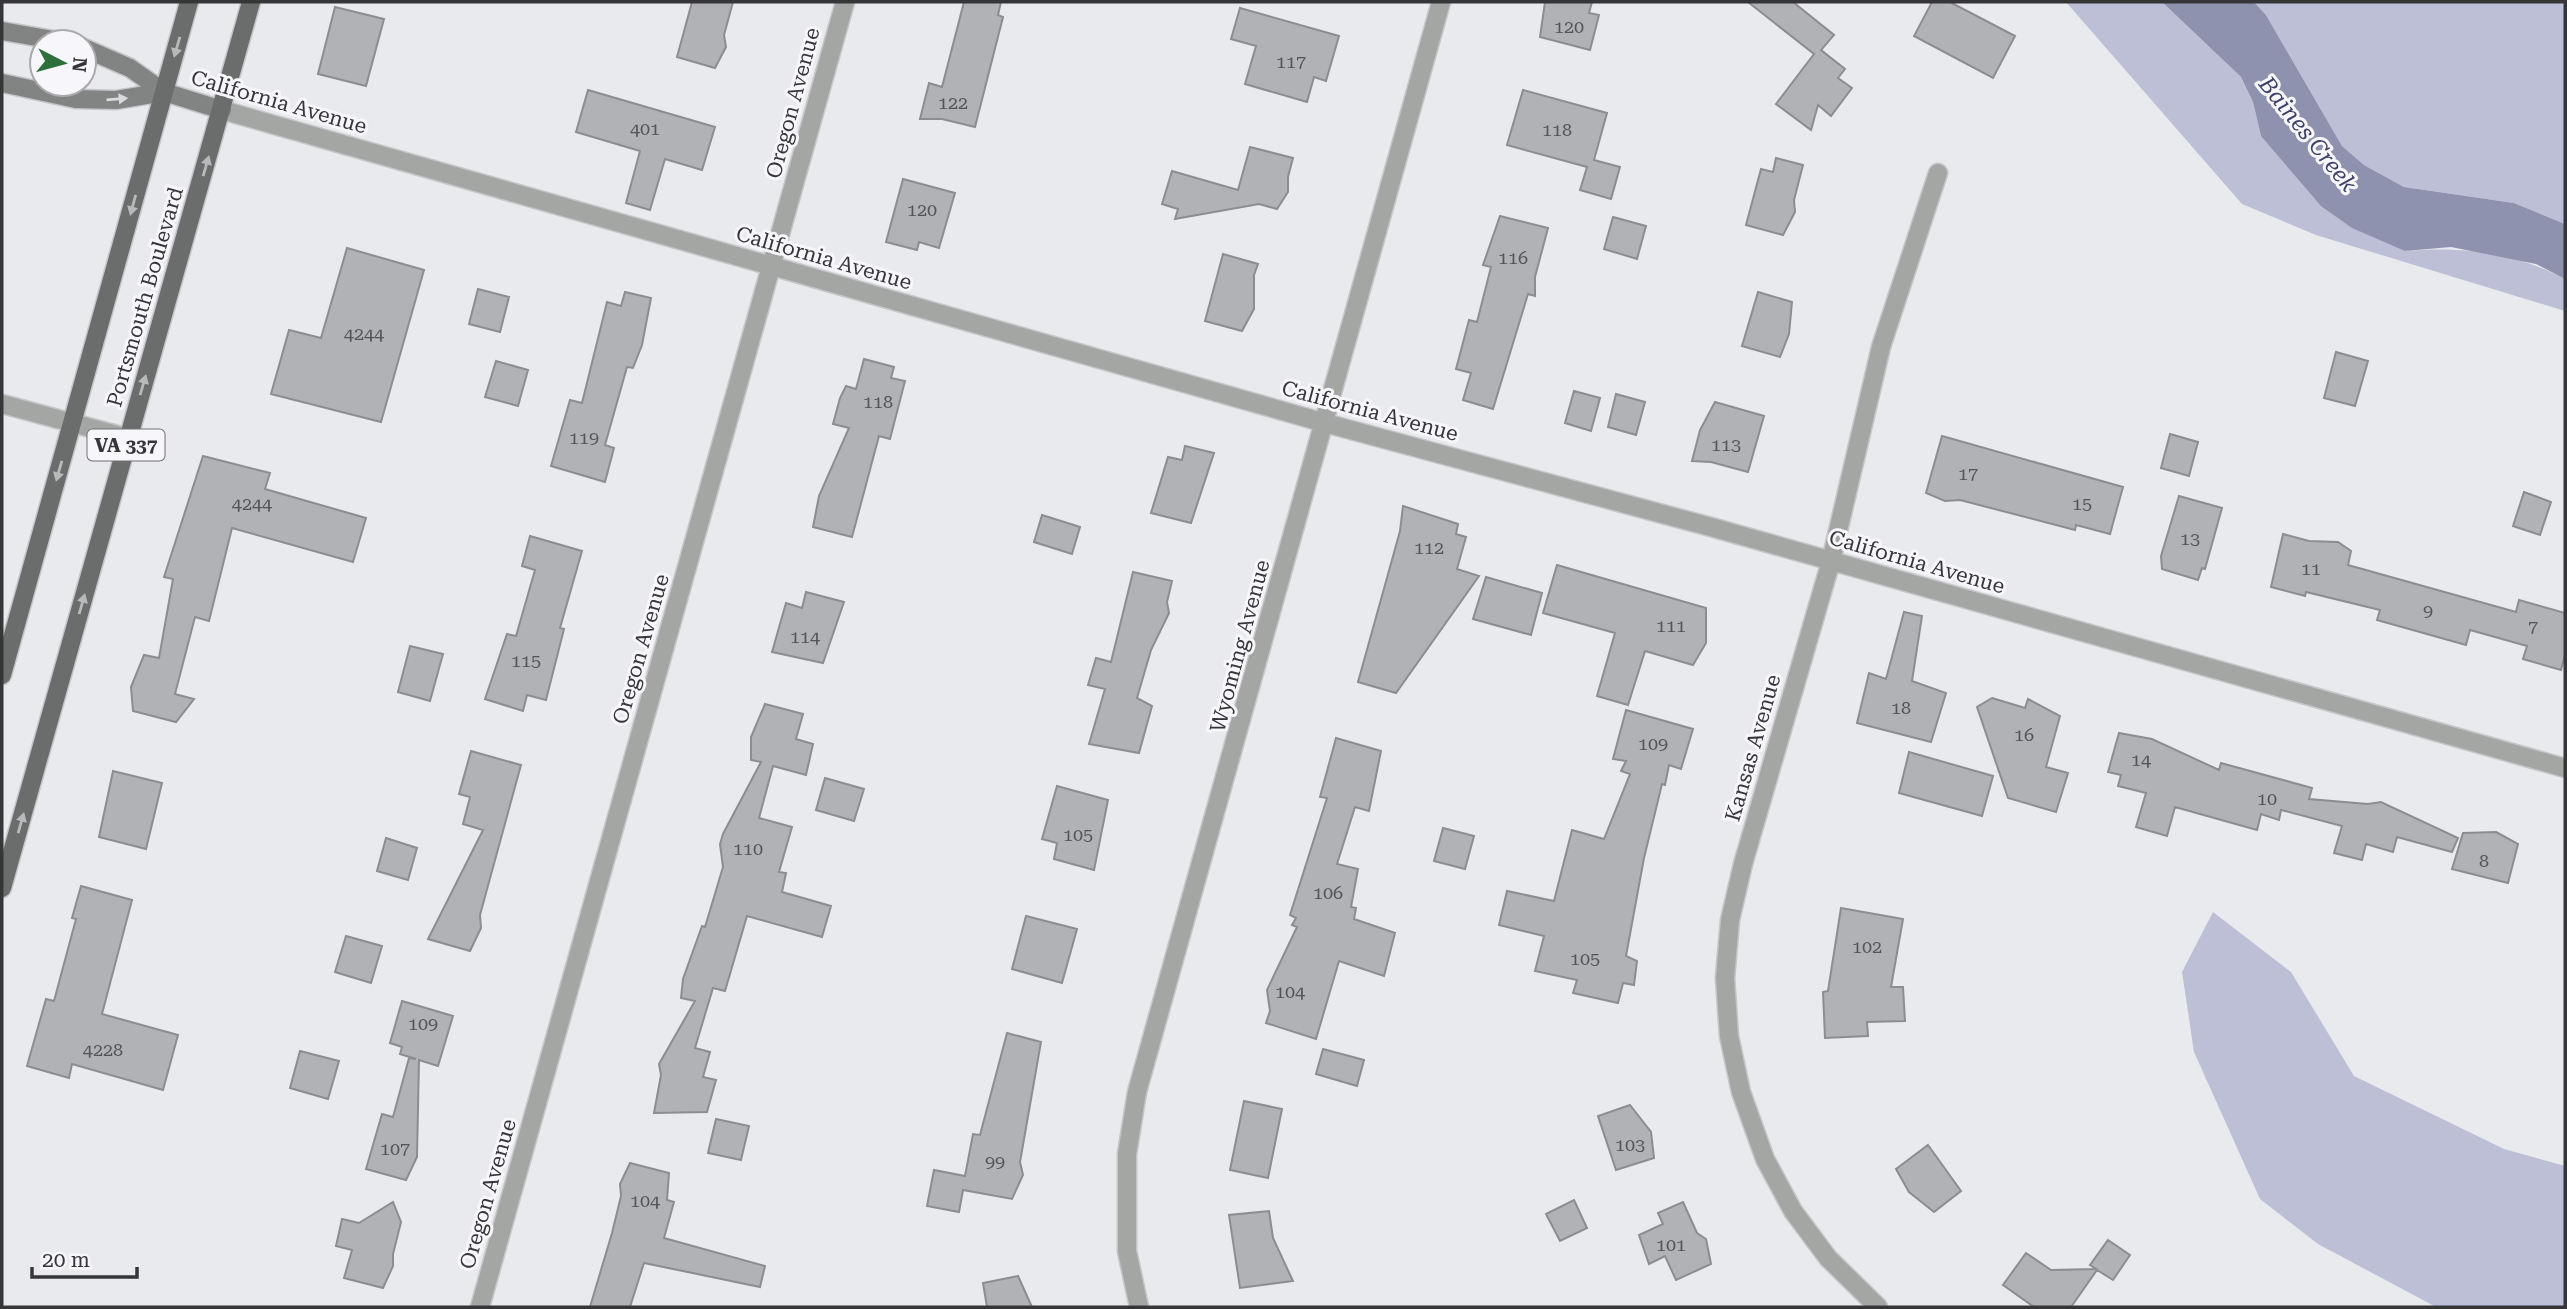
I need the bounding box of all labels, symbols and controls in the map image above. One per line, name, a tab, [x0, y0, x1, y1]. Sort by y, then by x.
house number: 120	[1554, 16, 1584, 37]
street label: Oregon Avenue	[761, 25, 825, 181]
north arrow	[28, 28, 98, 98]
one-way arrow	[171, 36, 181, 57]
house number: 117	[1276, 51, 1306, 72]
text: N	[67, 56, 92, 74]
street label: California Avenue	[188, 65, 370, 139]
water label: Baines Creek	[2252, 71, 2363, 198]
house number: 122	[938, 92, 968, 113]
one-way arrow	[106, 93, 128, 104]
house number: 401	[630, 118, 660, 139]
house number: 118	[1542, 119, 1572, 140]
one-way arrow	[201, 155, 211, 176]
street label: Portsmouth Boulevard	[102, 184, 188, 410]
one-way arrow	[127, 194, 138, 216]
house number: 120	[907, 199, 937, 220]
street label: California Avenue	[733, 221, 915, 295]
house number: 116	[1498, 247, 1528, 268]
house number: 4244	[344, 323, 384, 344]
one-way arrow	[139, 374, 149, 395]
street label: California Avenue	[1279, 376, 1461, 446]
house number: 118	[863, 391, 893, 412]
house number: 119	[569, 427, 599, 448]
road number: VA 337	[88, 430, 164, 460]
house number: 113	[1711, 434, 1741, 455]
one-way arrow	[53, 461, 63, 482]
house number: 17	[1958, 463, 1978, 484]
house number: 4244	[232, 493, 272, 514]
house number: 15	[2072, 493, 2092, 514]
street label: California Avenue	[1826, 525, 2008, 599]
house number: 13	[2180, 528, 2200, 549]
house number: 112	[1414, 537, 1444, 558]
street label: Wyoming Avenue	[1205, 557, 1275, 735]
house number: 11	[2301, 558, 2321, 579]
street label: Oregon Avenue	[608, 571, 674, 727]
one-way arrow	[77, 593, 88, 615]
house number: 9	[2423, 600, 2433, 621]
house number: 111	[1656, 615, 1686, 636]
house number: 7	[2528, 616, 2538, 637]
house number: 114	[790, 626, 820, 647]
house number: 115	[511, 650, 541, 671]
street label: Kansas Avenue	[1721, 672, 1785, 824]
house number: 18	[1891, 697, 1911, 718]
house number: 16	[2014, 724, 2034, 745]
house number: 109	[1638, 733, 1668, 754]
house number: 14	[2131, 749, 2151, 770]
house number: 10	[2257, 788, 2277, 809]
one-way arrow	[16, 812, 26, 833]
house number: 105	[1063, 824, 1093, 845]
house number: 110	[733, 838, 763, 859]
house number: 8	[2479, 850, 2489, 871]
house number: 106	[1313, 882, 1343, 903]
house number: 102	[1852, 936, 1882, 957]
house number: 105	[1570, 948, 1600, 969]
house number: 104	[1275, 981, 1305, 1002]
house number: 109	[408, 1013, 438, 1034]
house number: 4228	[83, 1039, 123, 1060]
street label: Oregon Avenue	[455, 1116, 521, 1272]
house number: 103	[1615, 1134, 1645, 1155]
house number: 107	[380, 1138, 410, 1159]
house number: 99	[985, 1151, 1005, 1172]
house number: 104	[630, 1190, 660, 1211]
house number: 101	[1656, 1234, 1686, 1255]
scale bar	[32, 1236, 136, 1280]
text: 20 m	[42, 1248, 90, 1272]

